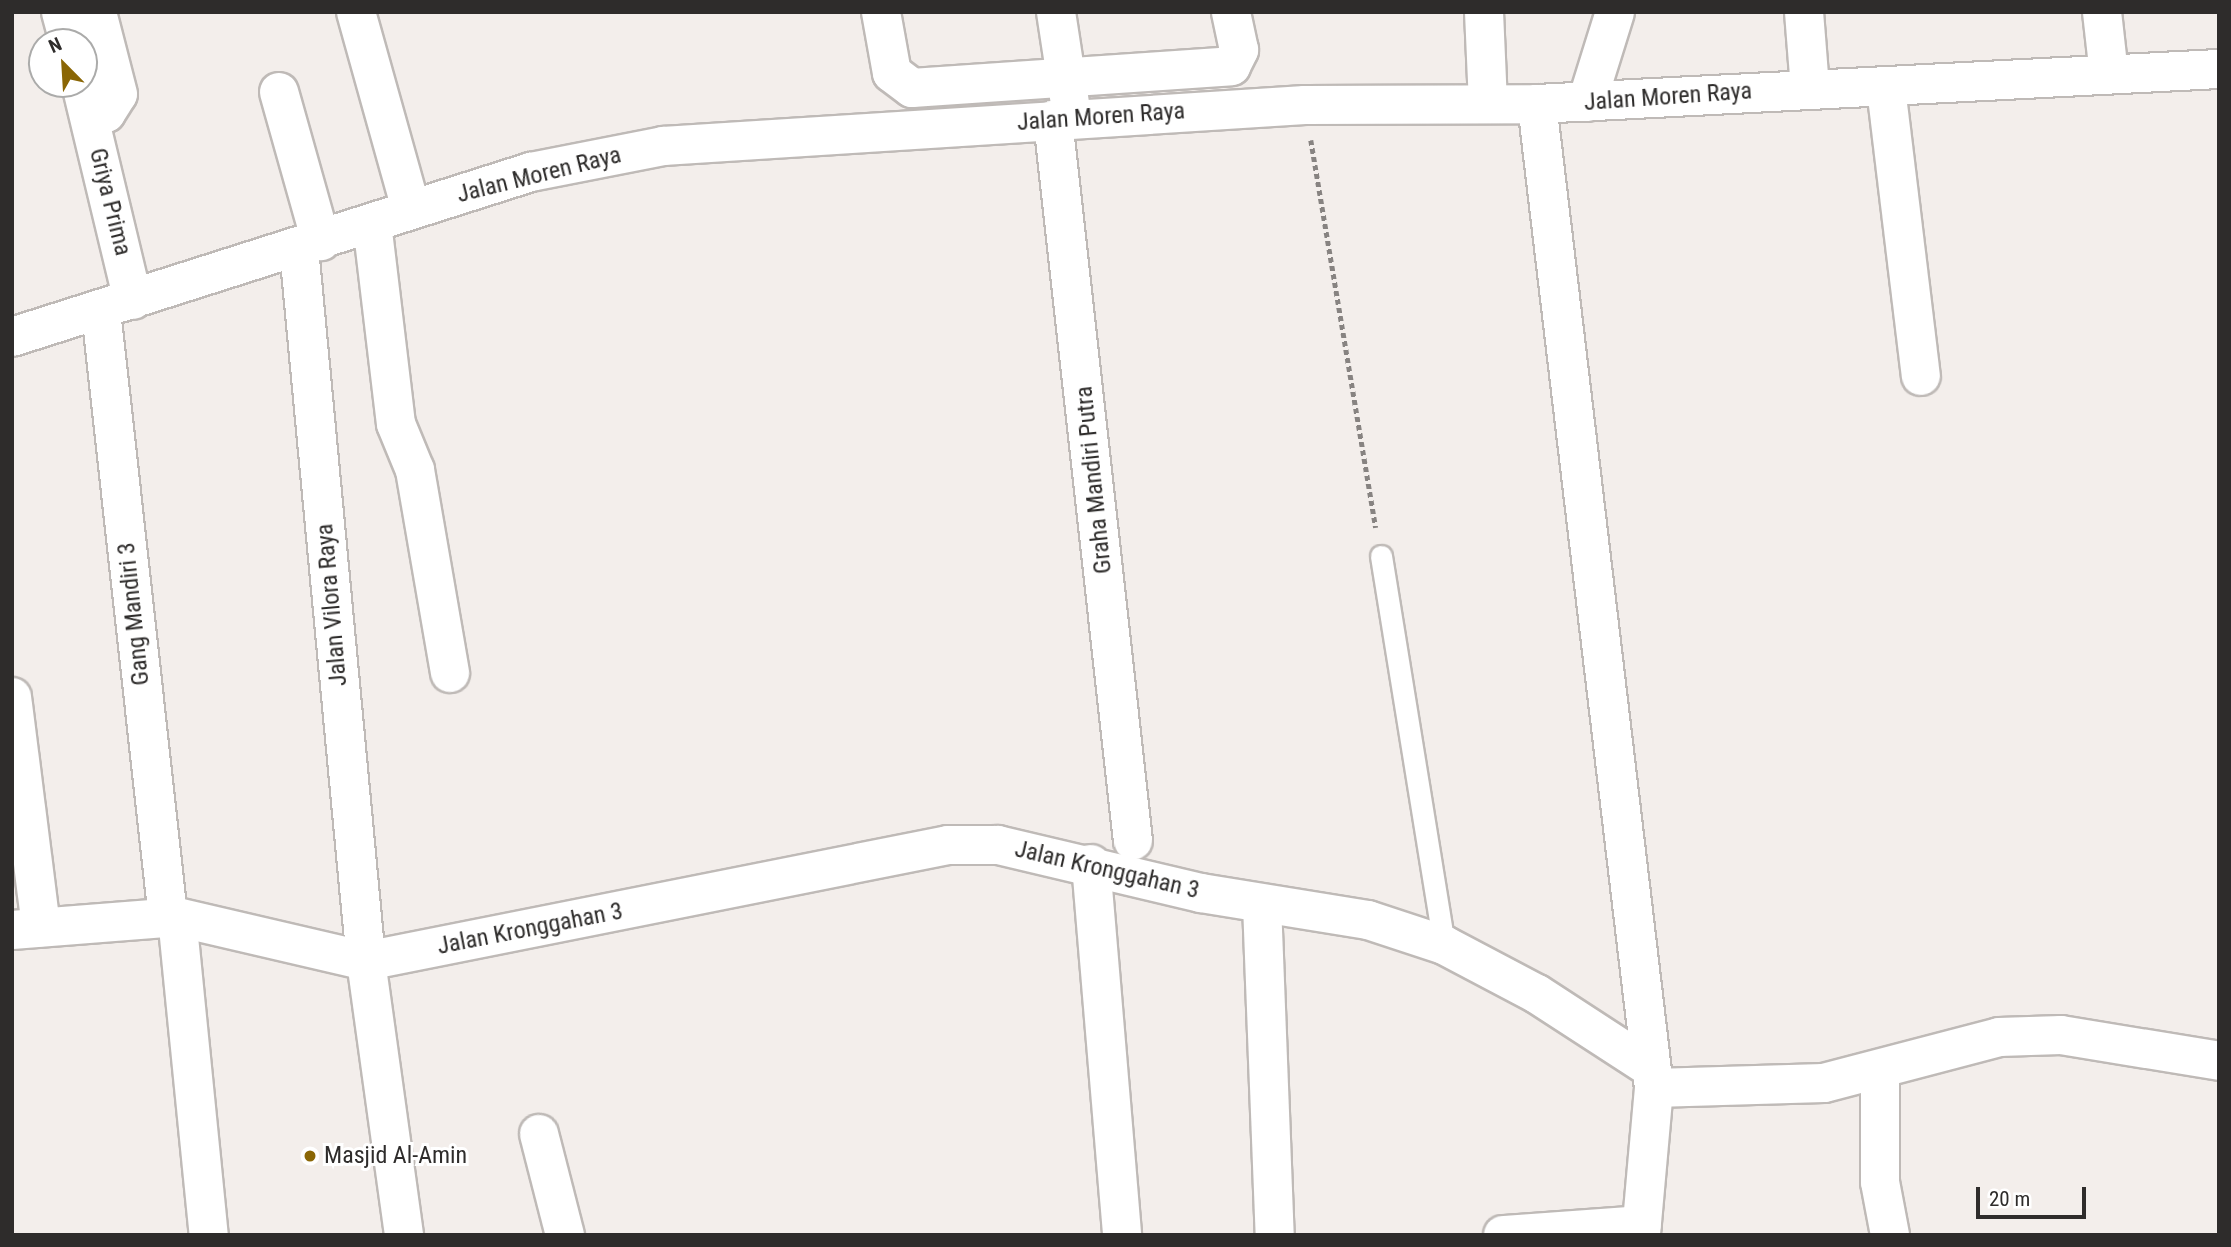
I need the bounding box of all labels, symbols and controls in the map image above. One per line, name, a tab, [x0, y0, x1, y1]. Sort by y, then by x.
north arrow	[28, 28, 98, 98]
text: N	[45, 32, 65, 58]
street label: Jalan Moren Raya	[1583, 77, 1753, 117]
street label: Jalan Moren Raya	[1016, 97, 1186, 137]
street label: Jalan Moren Raya	[454, 141, 624, 209]
street label: Griya Prima	[83, 145, 137, 259]
street label: Graha Mandiri Putra	[1070, 385, 1118, 575]
street label: Jalan Vilora Raya	[311, 523, 353, 687]
street label: Gang Mandiri 3	[112, 541, 156, 687]
street label: Jalan Kronggahan 3	[1012, 835, 1202, 905]
street label: Jalan Kronggahan 3	[435, 897, 625, 961]
place label: Masjid Al-Amin	[324, 1142, 467, 1170]
marker: Masjid Al-Amin	[302, 1148, 318, 1164]
scale bar	[1979, 1174, 2089, 1218]
text: 20 m	[1989, 1187, 2030, 1211]

